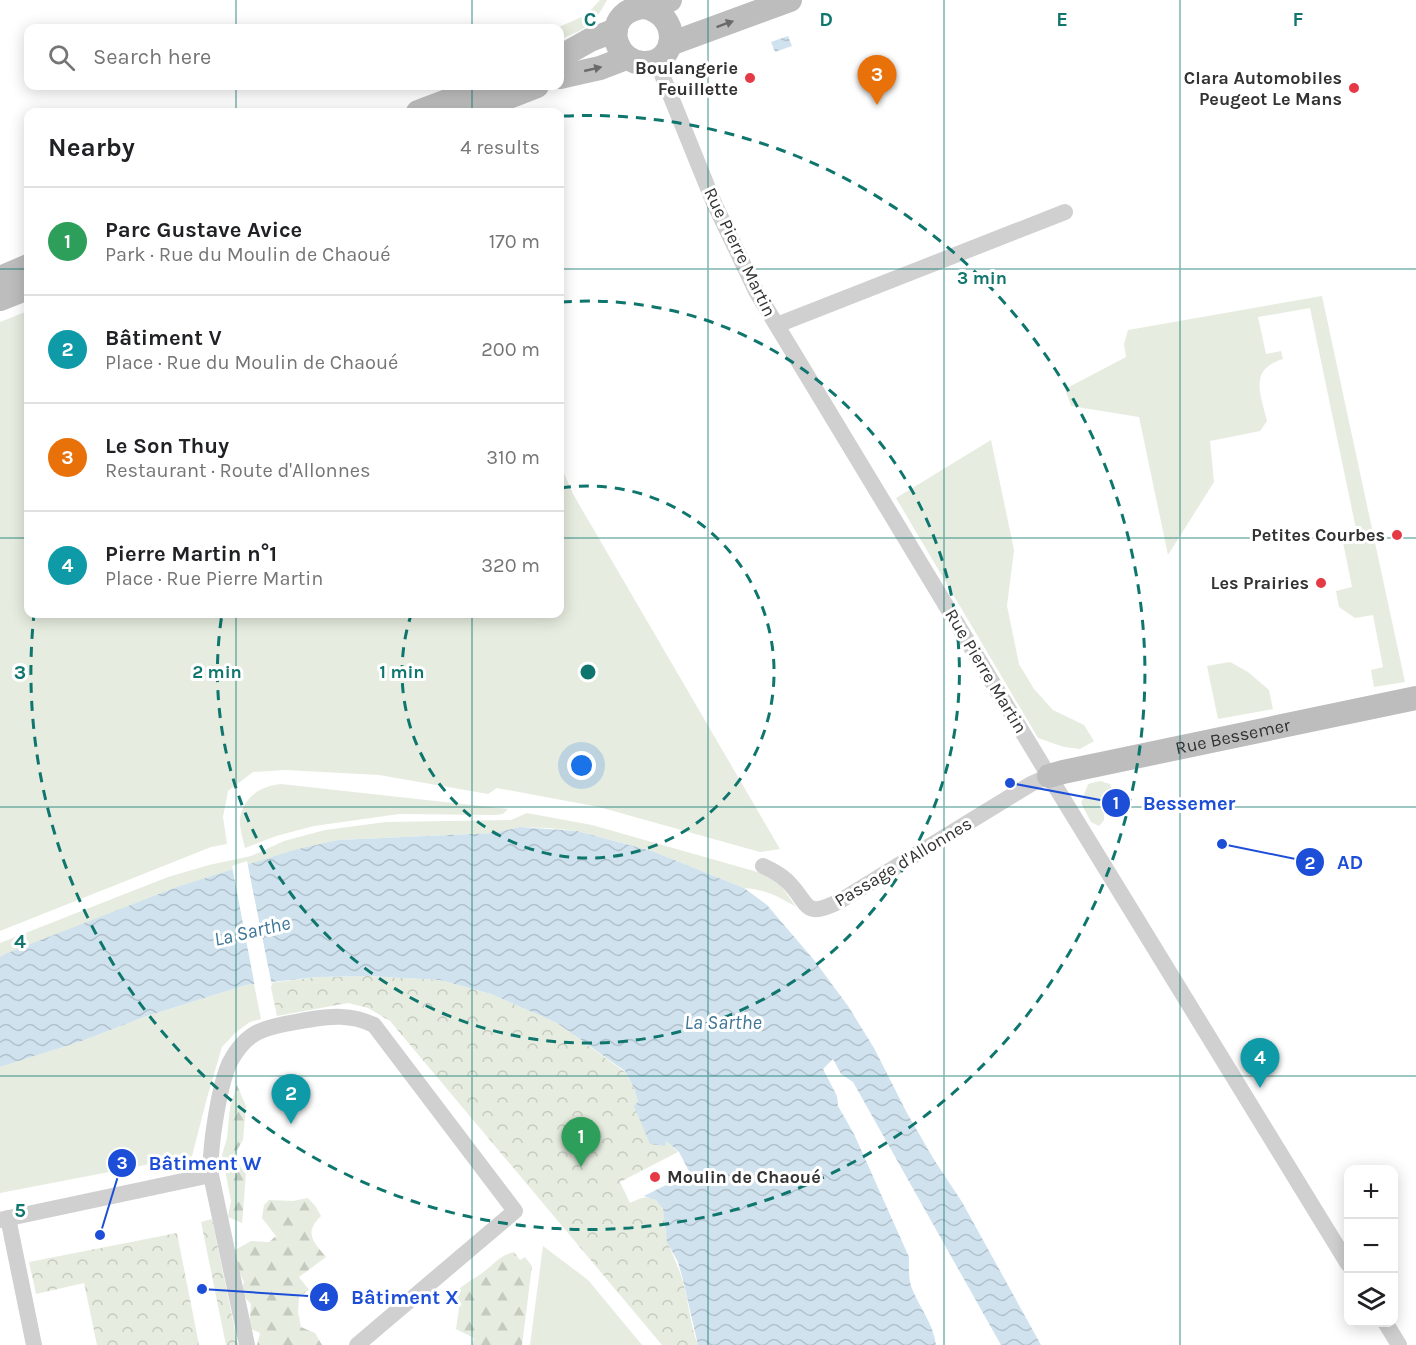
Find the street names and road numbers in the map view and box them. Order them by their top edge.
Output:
street label: Rue Pierre Martin [699,184,781,320]
street label: Rue Pierre Martin [940,605,1032,737]
street label: Rue Bessemer [1173,714,1293,759]
street label: Passage d'Allonnes [830,812,976,912]

